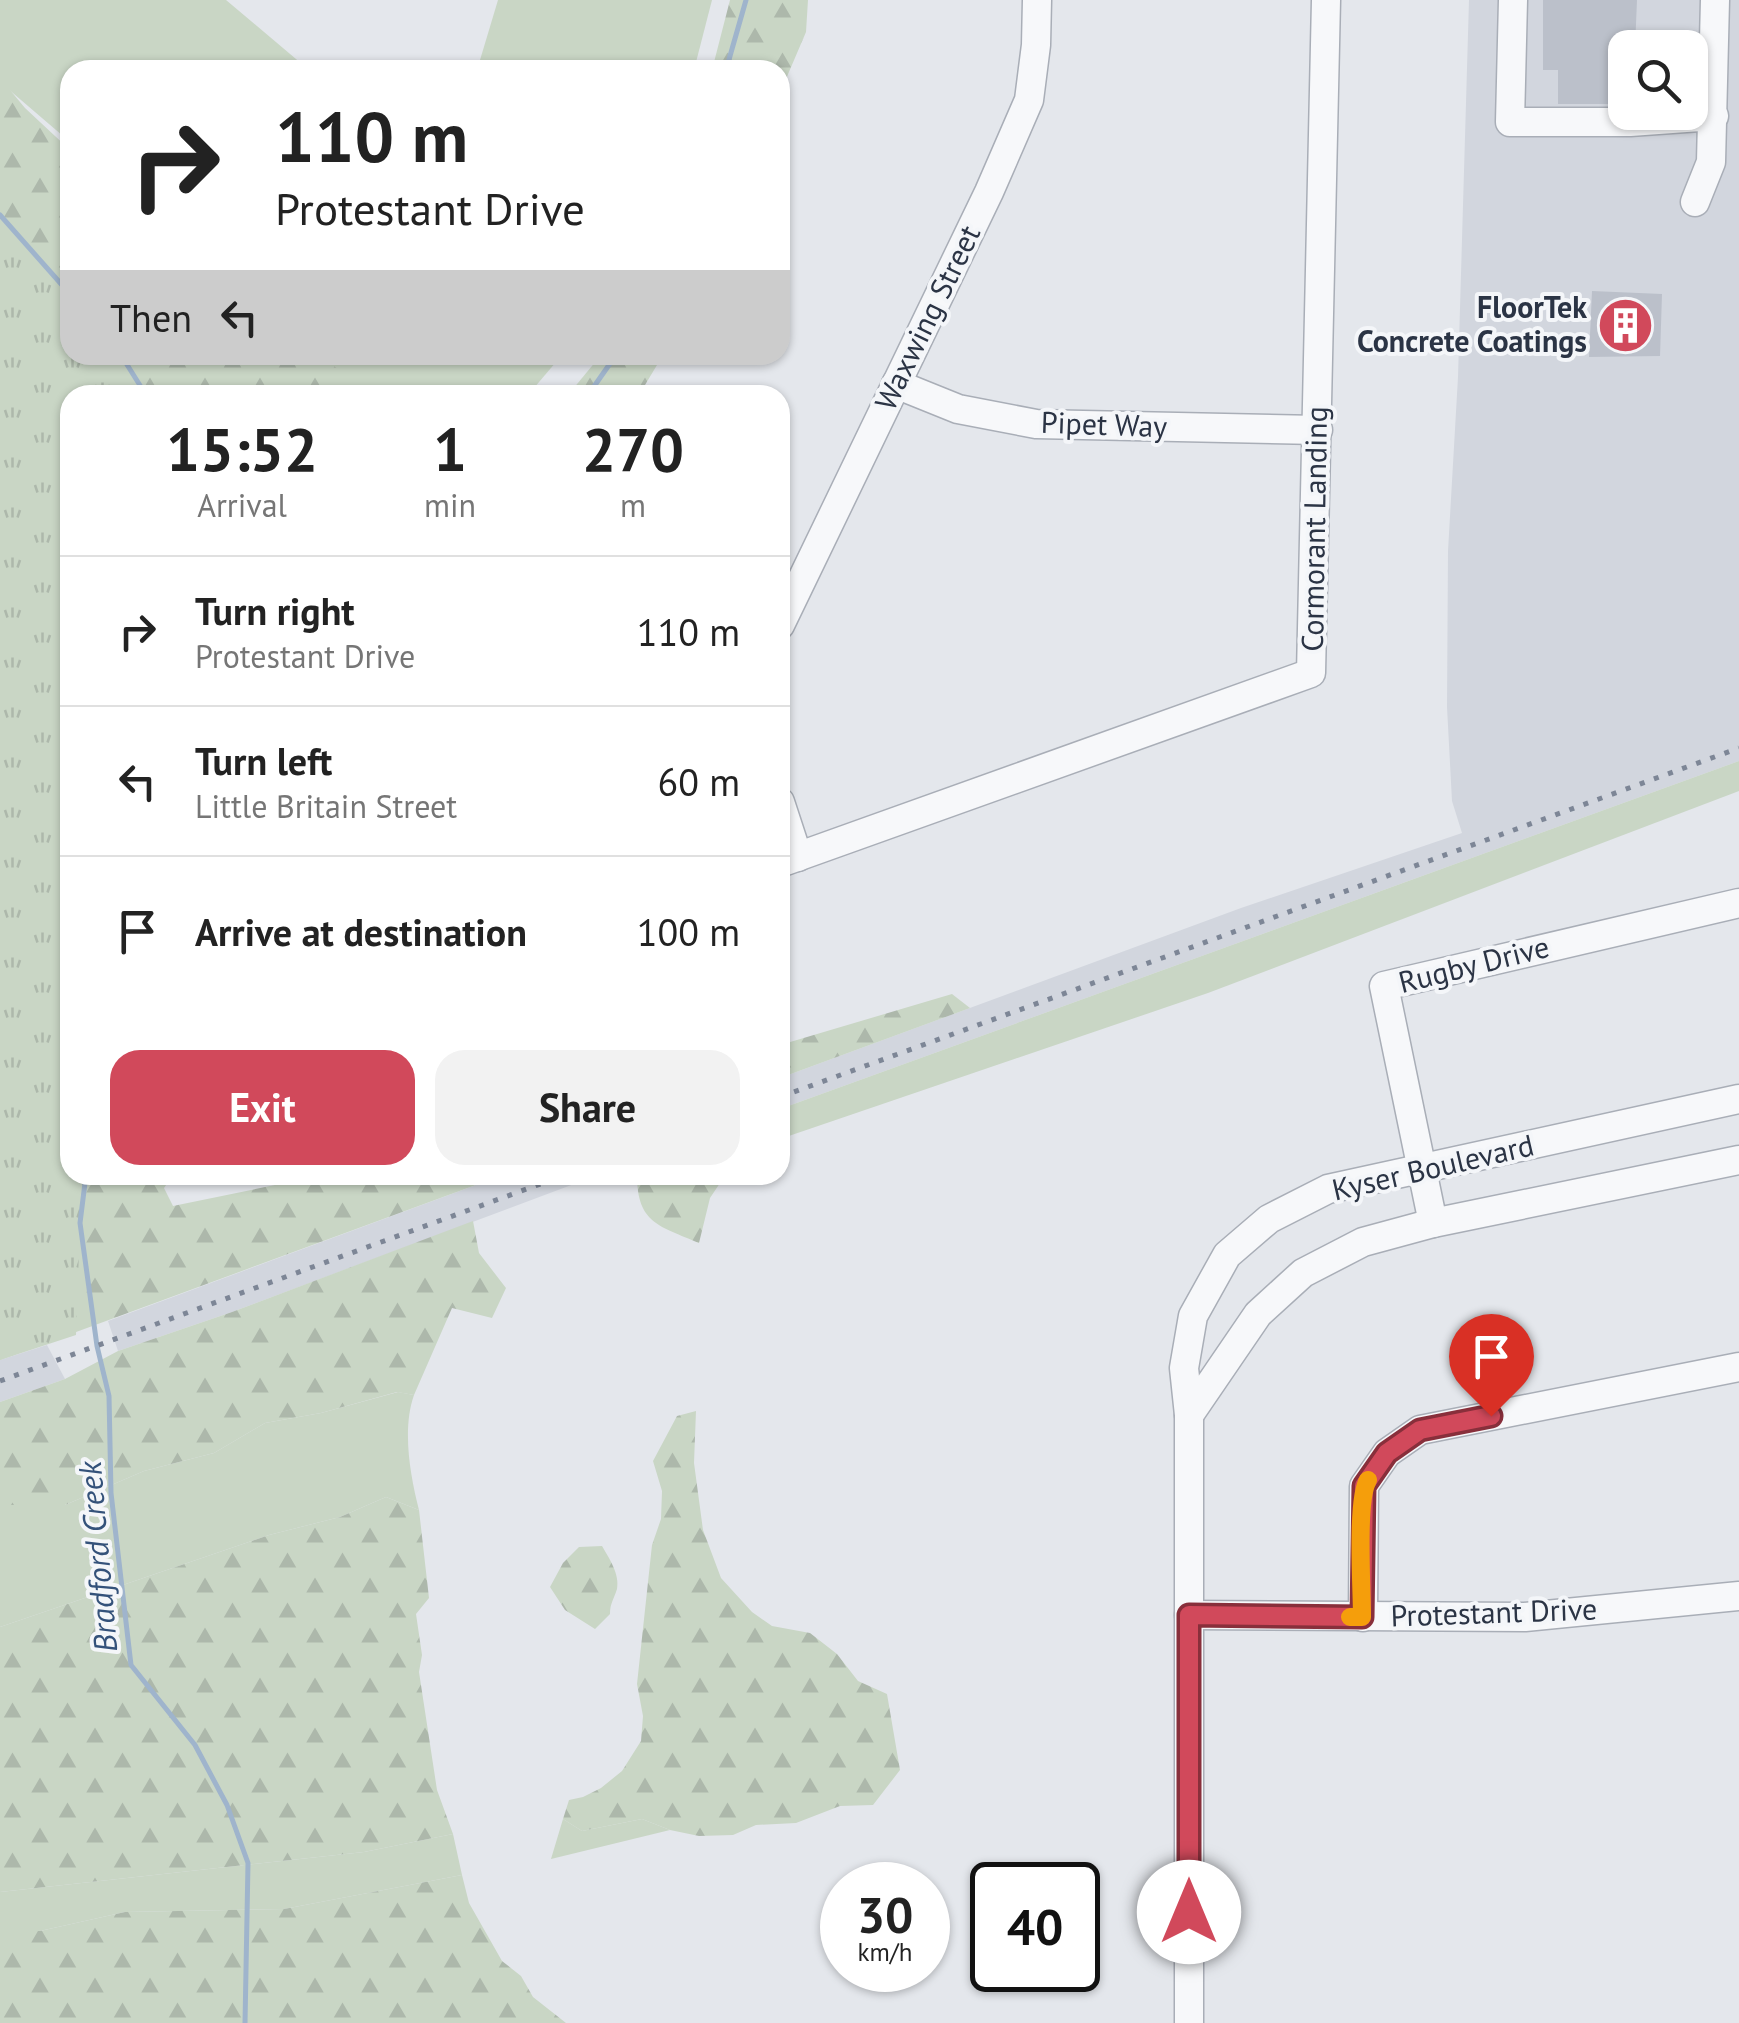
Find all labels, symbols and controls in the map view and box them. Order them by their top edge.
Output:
map controls [1608,30,1708,130]
button: search [1608,30,1708,130]
text: 110 m [275,91,468,181]
icon: right [110,100,240,230]
text: Protestant Drive [275,179,585,237]
street label: Waxwing Street [865,218,988,416]
place label: FloorTek Concrete Coatings [1357,287,1587,360]
icon: left [212,290,267,345]
text: Then [110,293,192,342]
building icon: FloorTek Concrete Coatings [1596,295,1656,355]
street label: Pipet Way [1040,402,1168,445]
street label: Cormorant Landing [1292,406,1335,652]
text: 15:52 [166,410,318,488]
text: 1 [433,410,467,488]
text: 270 [582,410,684,488]
text: Arrival [197,484,287,526]
text: min [424,484,476,526]
text: m [620,484,646,526]
text: Turn right [195,586,355,635]
icon: right [110,604,165,659]
text: 110 m [637,607,740,656]
text: Protestant Drive [195,635,415,677]
text: Turn left [195,736,332,785]
icon: left [110,754,165,809]
text: 60 m [658,757,740,806]
text: Little Britain Street [195,785,457,827]
icon: arrive [110,904,165,959]
text: Arrive at destination [195,907,527,956]
text: 100 m [637,907,740,956]
street label: Rugby Drive [1394,926,1553,1001]
button: Exit [110,1050,415,1165]
button: Share [435,1050,740,1165]
street label: Kyser Boulevard [1328,1124,1537,1209]
pin [1449,1314,1534,1417]
icon: arrive [1464,1329,1519,1384]
water label: Bradford Creek [68,1458,126,1654]
street label: Protestant Drive [1390,1588,1598,1635]
position arrow [1137,1860,1241,1964]
speed limit sign: 40 [970,1862,1100,1992]
text: 30 [857,1882,913,1947]
text: km/h [858,1936,912,1968]

